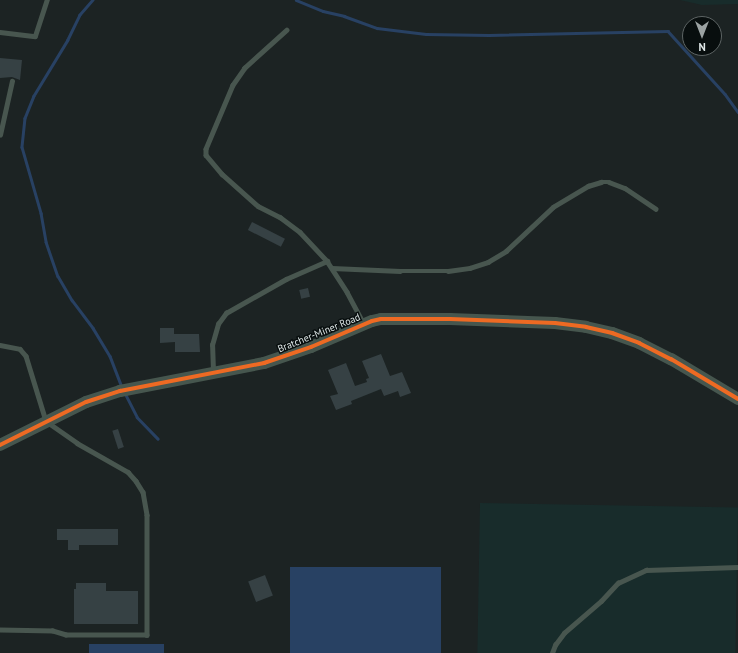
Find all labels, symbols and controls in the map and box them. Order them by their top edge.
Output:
north arrow [682,16,722,56]
text: N [698,40,706,54]
street label: Bratcher-Miner Road [276,311,362,355]

